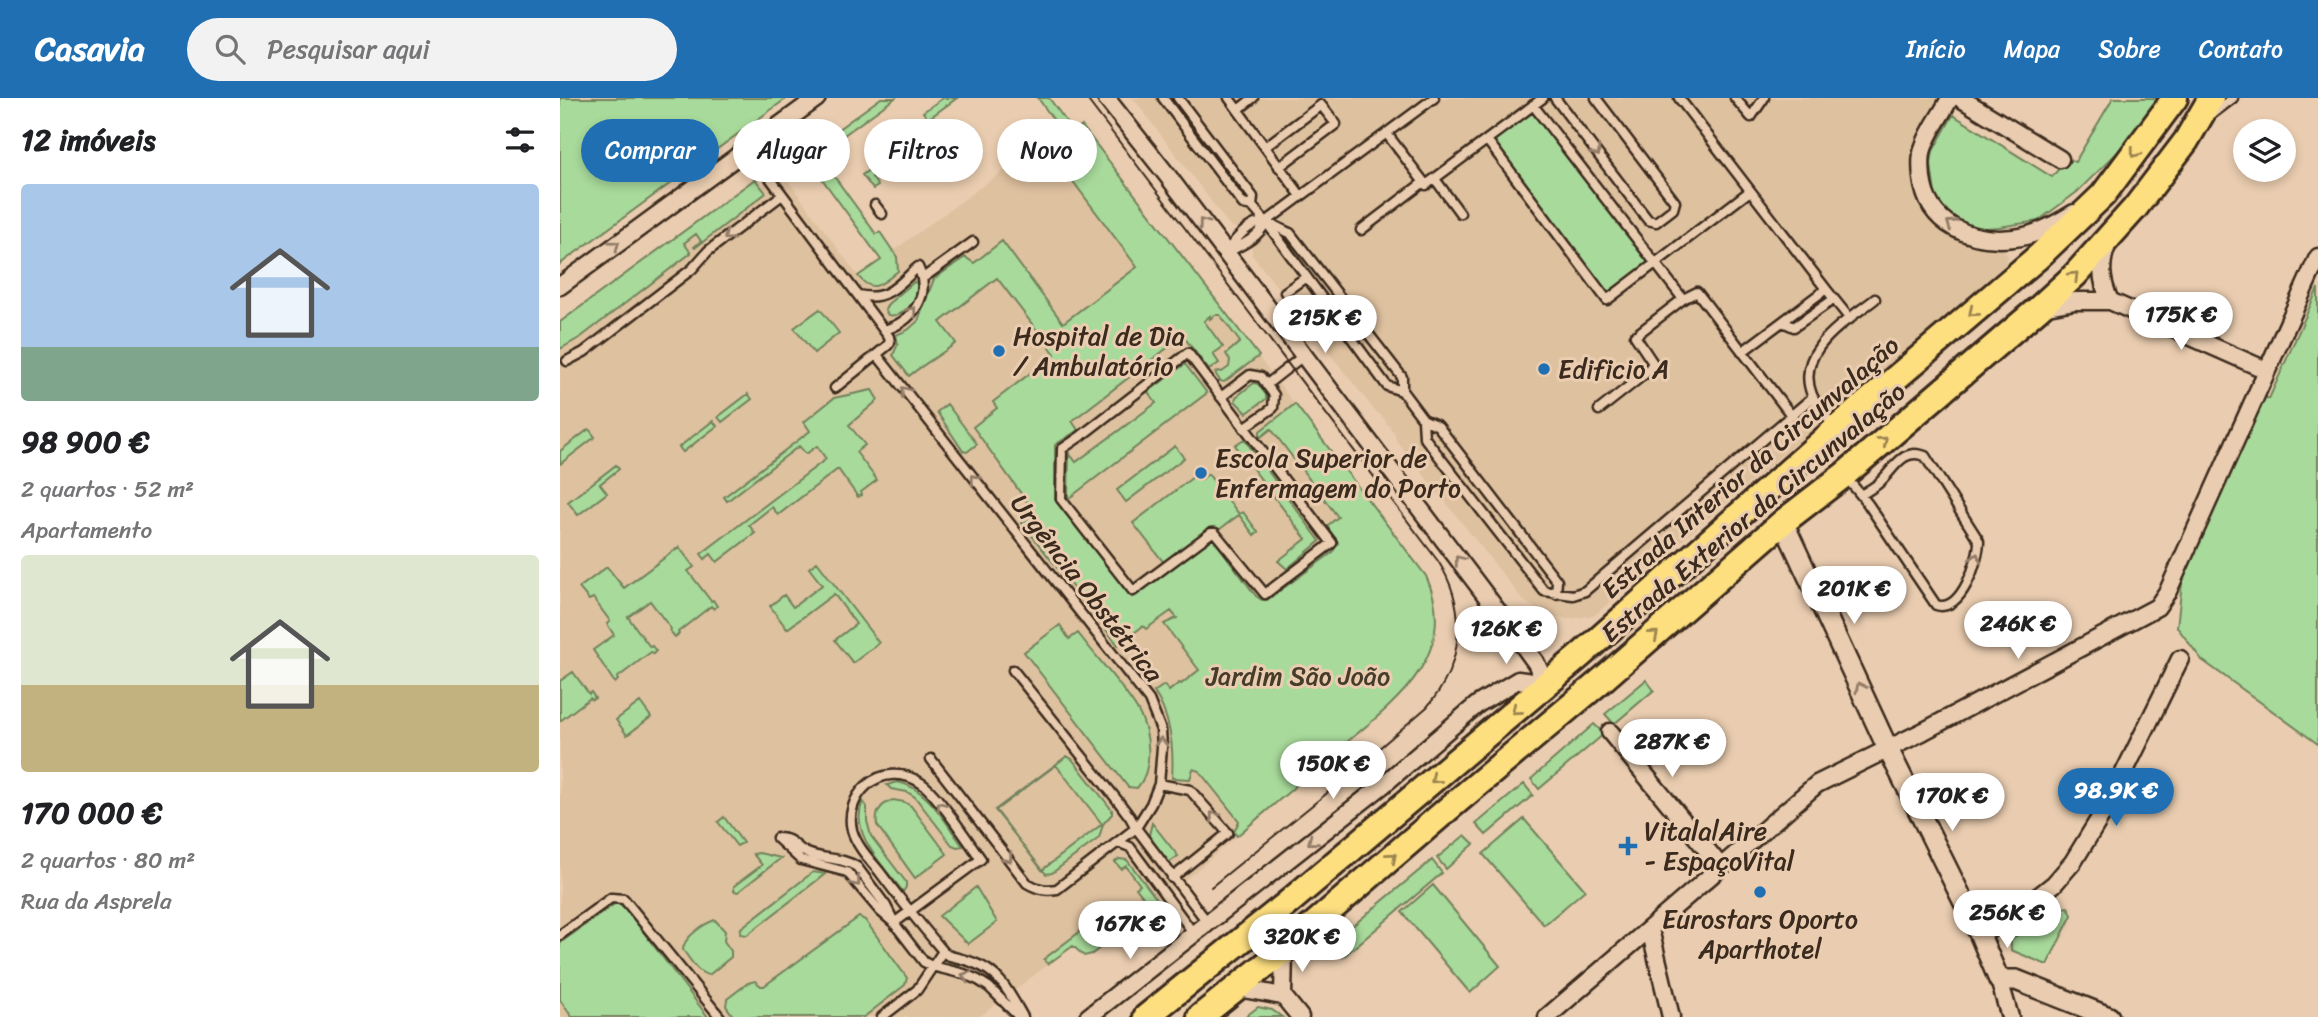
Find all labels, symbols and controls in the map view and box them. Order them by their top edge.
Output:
search box [187,18,677,81]
text: Casavia [35,20,145,78]
text: Pesquisar aqui [267,26,430,72]
text: Início [1906,28,1966,70]
text: Mapa [2004,28,2060,70]
text: Sobre [2098,28,2161,70]
text: Contato [2199,28,2283,70]
icon: search [211,30,249,68]
text: 12 imóveis [21,113,156,167]
chip: Comprar [581,119,719,182]
chip: Alugar [733,119,850,182]
chip: Filtros [864,119,983,182]
chip: Novo [997,119,1097,182]
map controls [2233,119,2296,182]
button: layers [2233,119,2296,182]
icon: filters [501,121,539,159]
one-way arrow [1588,145,1600,157]
one-way arrow [2130,145,2143,158]
one-way arrow [1198,218,1211,231]
one-way arrow [1946,220,1959,232]
one-way arrow [723,228,736,240]
icon: home [217,230,343,356]
one-way arrow [607,241,620,254]
one-way arrow [2065,271,2078,284]
pin: 175K € [2124,292,2238,352]
text: 175K € [2145,294,2217,335]
pin: 215K € [1268,296,1382,355]
text: 215K € [1289,297,1361,338]
one-way arrow [1968,304,1981,316]
one-way arrow [904,306,916,318]
place label: Hospital de Dia / Ambulatório [1013,313,1185,389]
street label: Estrada Interior da Circunvalação [1590,324,1910,610]
marker: Hospital de Dia / Ambulatório [991,343,1007,359]
place label: Edificio A [1558,346,1669,392]
marker: Edificio A [1536,361,1552,377]
street label: Estrada Exterior da Circunvalação [1590,370,1916,654]
one-way arrow [901,387,914,399]
text: 98 900 € [21,415,149,469]
place label: Escola Superior de Enfermagem do Porto [1215,435,1461,511]
one-way arrow [1875,437,1888,449]
marker: Escola Superior de Enfermagem do Porto [1193,465,1209,481]
text: 2 quartos · 52 m² [21,469,194,510]
one-way arrow [970,475,983,487]
street label: Urgência Obstétrica [998,483,1176,693]
text: Apartamento [21,510,152,551]
one-way arrow [1967,552,1982,564]
one-way arrow [1454,555,1467,568]
pin: 201K € [1797,566,1911,626]
text: 201K € [1818,568,1890,609]
icon: home [217,601,343,727]
pin: 246K € [1961,602,2075,661]
text: 246K € [1980,603,2056,644]
pin: 126K € [1449,606,1563,666]
text: 126K € [1470,608,1542,649]
one-way arrow [1646,631,1659,643]
park label: Jardim São João [1205,653,1390,699]
one-way arrow [1854,682,1868,694]
one-way arrow [1512,702,1525,714]
pin: 287K € [1615,720,1729,779]
text: 287K € [1634,721,1710,762]
one-way arrow [1153,736,1169,747]
pin: 150K € [1276,742,1390,801]
text: 150K € [1296,743,1370,784]
pin: 98.9K € [2051,768,2181,828]
text: 98.9K € [2074,770,2158,811]
one-way arrow [1430,771,1443,783]
pin: 170K € [1895,774,2009,833]
text: 170K € [1916,775,1988,816]
text: 170 000 € [21,786,162,840]
one-way arrow [937,801,950,813]
place label: VitalalAire - EspaçoVital [1644,808,1795,884]
one-way arrow [1210,812,1222,825]
one-way arrow [1307,833,1320,846]
marker: VitalalAire - EspaçoVital [1618,836,1638,856]
text: 2 quartos · 80 m² [21,840,195,881]
one-way arrow [1000,850,1013,863]
one-way arrow [1383,853,1396,865]
one-way arrow [847,874,860,886]
text: Rua da Asprela [21,881,172,922]
marker: Eurostars Oporto Aparthotel [1752,884,1768,900]
pin: 256K € [1950,890,2064,950]
text: 256K € [1969,892,2045,933]
place label: Eurostars Oporto Aparthotel [1662,896,1858,972]
pin: 167K € [1073,902,1187,961]
text: 167K € [1094,903,1166,944]
pin: 320K € [1245,914,1359,974]
text: 320K € [1264,916,1340,957]
one-way arrow [961,970,973,984]

